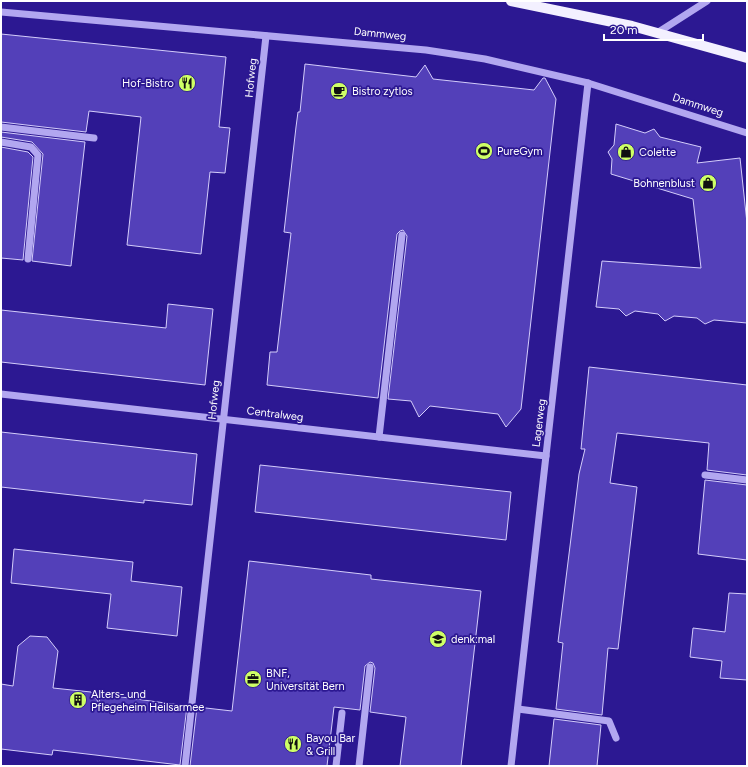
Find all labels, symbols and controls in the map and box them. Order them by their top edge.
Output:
scale bar [604,16,703,42]
text: 20 m [610,23,638,37]
street label: Dammweg [353,25,407,43]
street label: Hofweg [242,58,260,98]
restaurant icon: Hof-Bistro [177,73,197,93]
place label: Hof-Bistro [122,77,174,90]
cafe icon: Bistro zytlos [329,81,349,101]
place label: Bistro zytlos [352,85,413,98]
street label: Dammweg [671,91,725,119]
sports icon: PureGym [474,141,494,161]
shop icon: Colette [616,142,636,162]
place label: PureGym [497,145,543,158]
place label: Colette [639,146,676,159]
shop icon: Bohnenblust [698,173,718,193]
place label: Bohnenblust [633,177,695,190]
street label: Hofweg [205,380,223,420]
street label: Lagerweg [530,398,548,448]
street label: Centralweg [246,404,304,424]
school or university icon: denk:mal [428,629,448,649]
place label: denk:mal [451,633,495,646]
place label: BNF, Universität Bern [266,667,345,693]
office icon: BNF, Universität Bern [243,669,263,689]
place label: Alters- und Pflegeheim Heilsarmee [91,688,204,714]
building icon: Alters- und Pflegeheim Heilsarmee [68,690,88,710]
place label: Bayou Bar & Grill [306,732,355,758]
restaurant icon: Bayou Bar & Grill [283,734,303,754]

